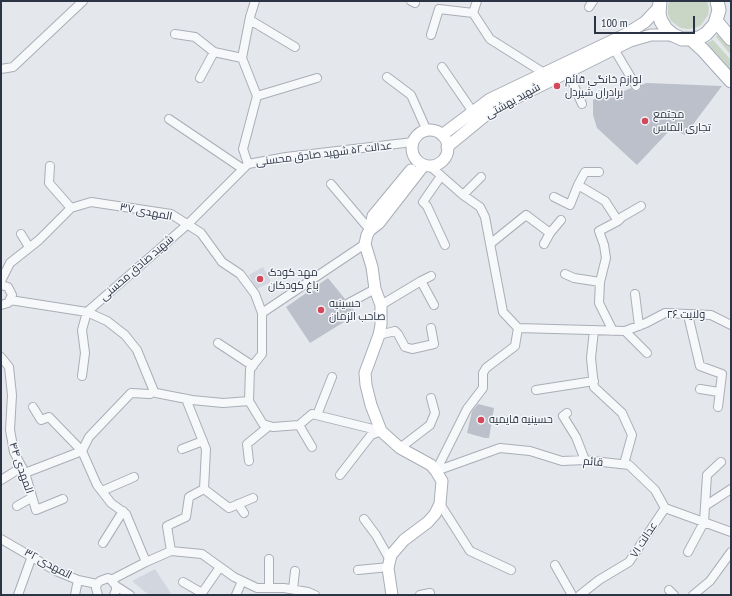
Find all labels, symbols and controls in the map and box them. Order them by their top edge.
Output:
scale bar [596,8,697,34]
text: 100 m [601,15,628,30]
place label: لوازم خانگی قائم برادران شیردل [565,73,642,99]
street label: شهید بهشتی [483,81,543,121]
marker: لوازم خانگی قائم برادران شیردل [552,81,562,91]
place label: مجتمع تجاری الماس [653,108,711,134]
marker: مجتمع تجاری الماس [640,116,650,126]
street label: عدالت ۵۲ شهید صادق محسنی [255,139,393,169]
street label: المهدی ۳۷ [119,200,173,224]
street label: شهید صادق محسنی [97,232,177,304]
place label: مهد کودک باغ کودکان [268,266,319,292]
marker: مهد کودک باغ کودکان [255,274,265,284]
place label: حسینیه صاحب الزمان [329,297,386,323]
marker: حسینیه صاحب الزمان [316,305,326,315]
street label: ولایت ۲۶ [667,308,705,322]
place label: حسینیه قایمیه [489,413,553,427]
marker: حسینیه قایمیه [476,415,486,425]
street label: المهدی ۴۴ [6,441,36,495]
street label: قائم [583,455,603,469]
street label: عدالت ۷۱ [628,520,660,560]
street label: المهدی ۳۲ [22,546,74,582]

